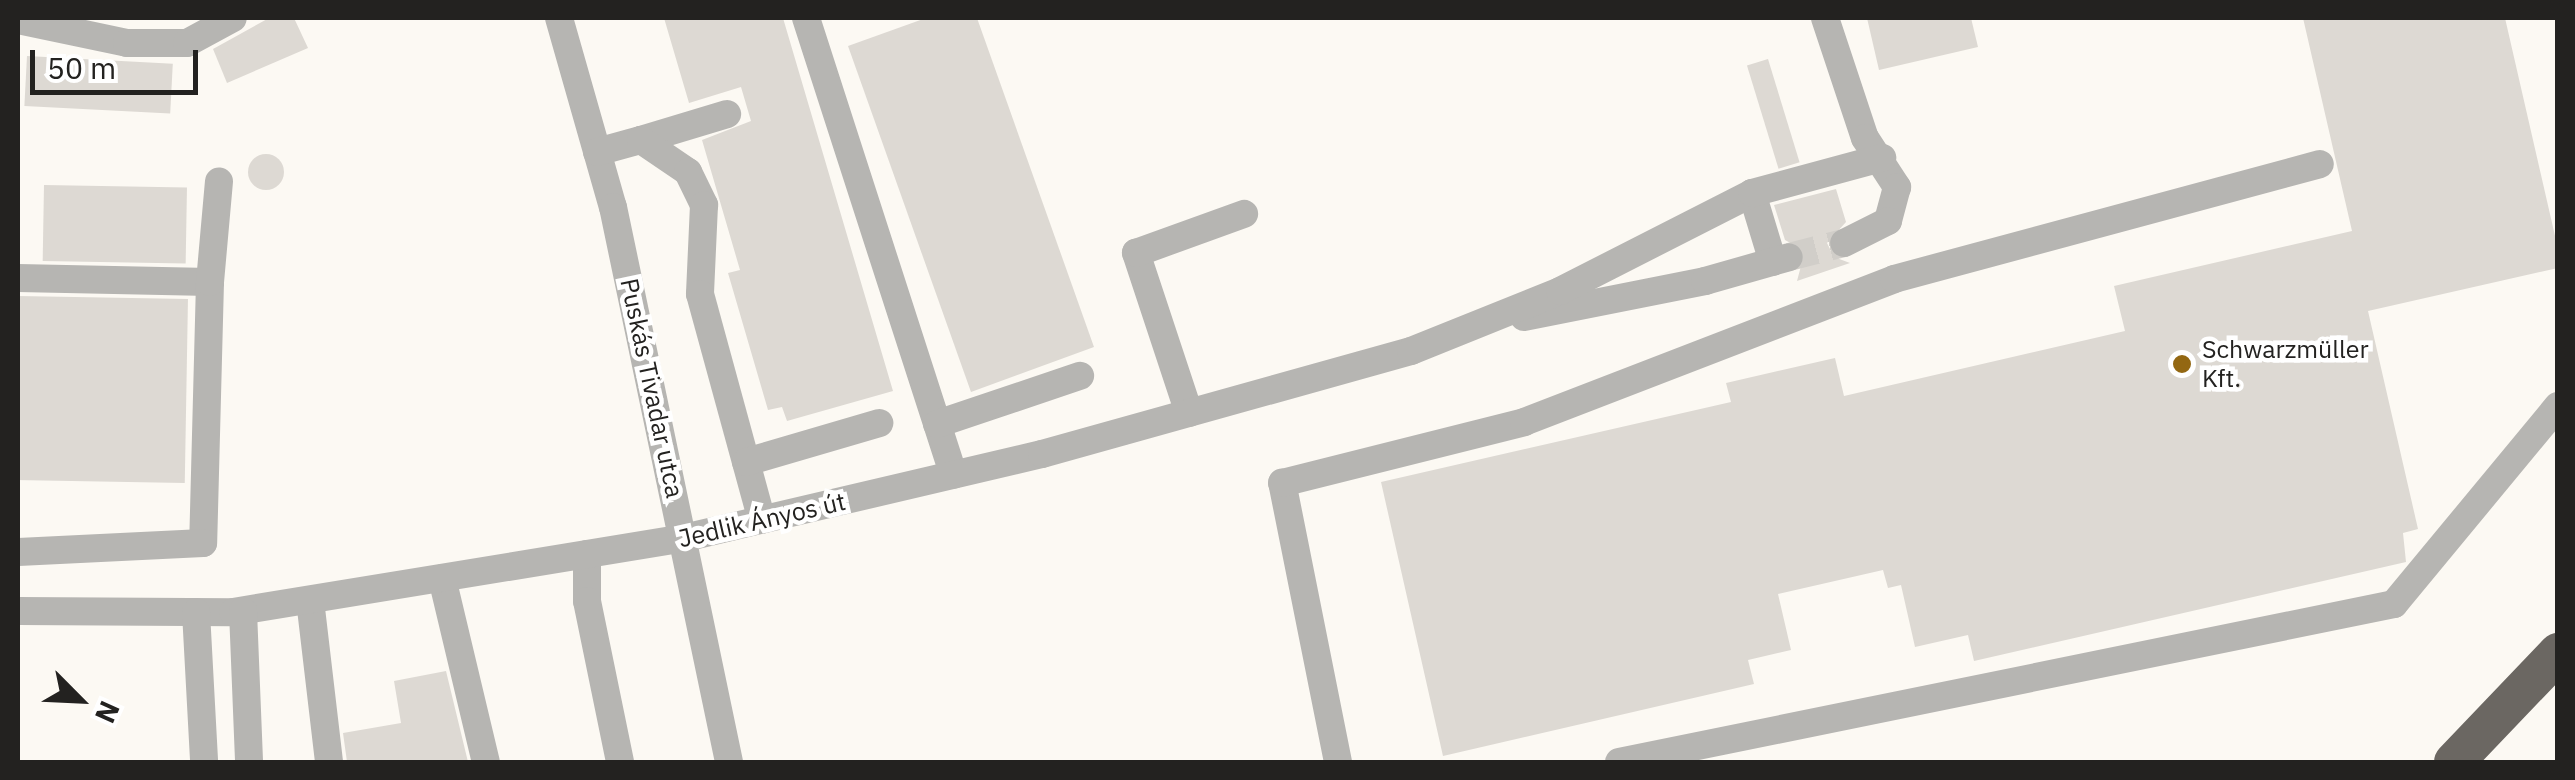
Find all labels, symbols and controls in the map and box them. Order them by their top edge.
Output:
scale bar [35,30,202,92]
text: 50 m [47,48,116,87]
street label: Puskás Tivadar utca [614,275,690,501]
place label: Schwarzmüller Kft. [2202,335,2369,394]
marker: Schwarzmüller Kft. [2171,353,2193,375]
street label: Jedlik Ányos út [676,486,848,554]
north arrow [30,650,130,750]
text: N [87,696,129,729]

